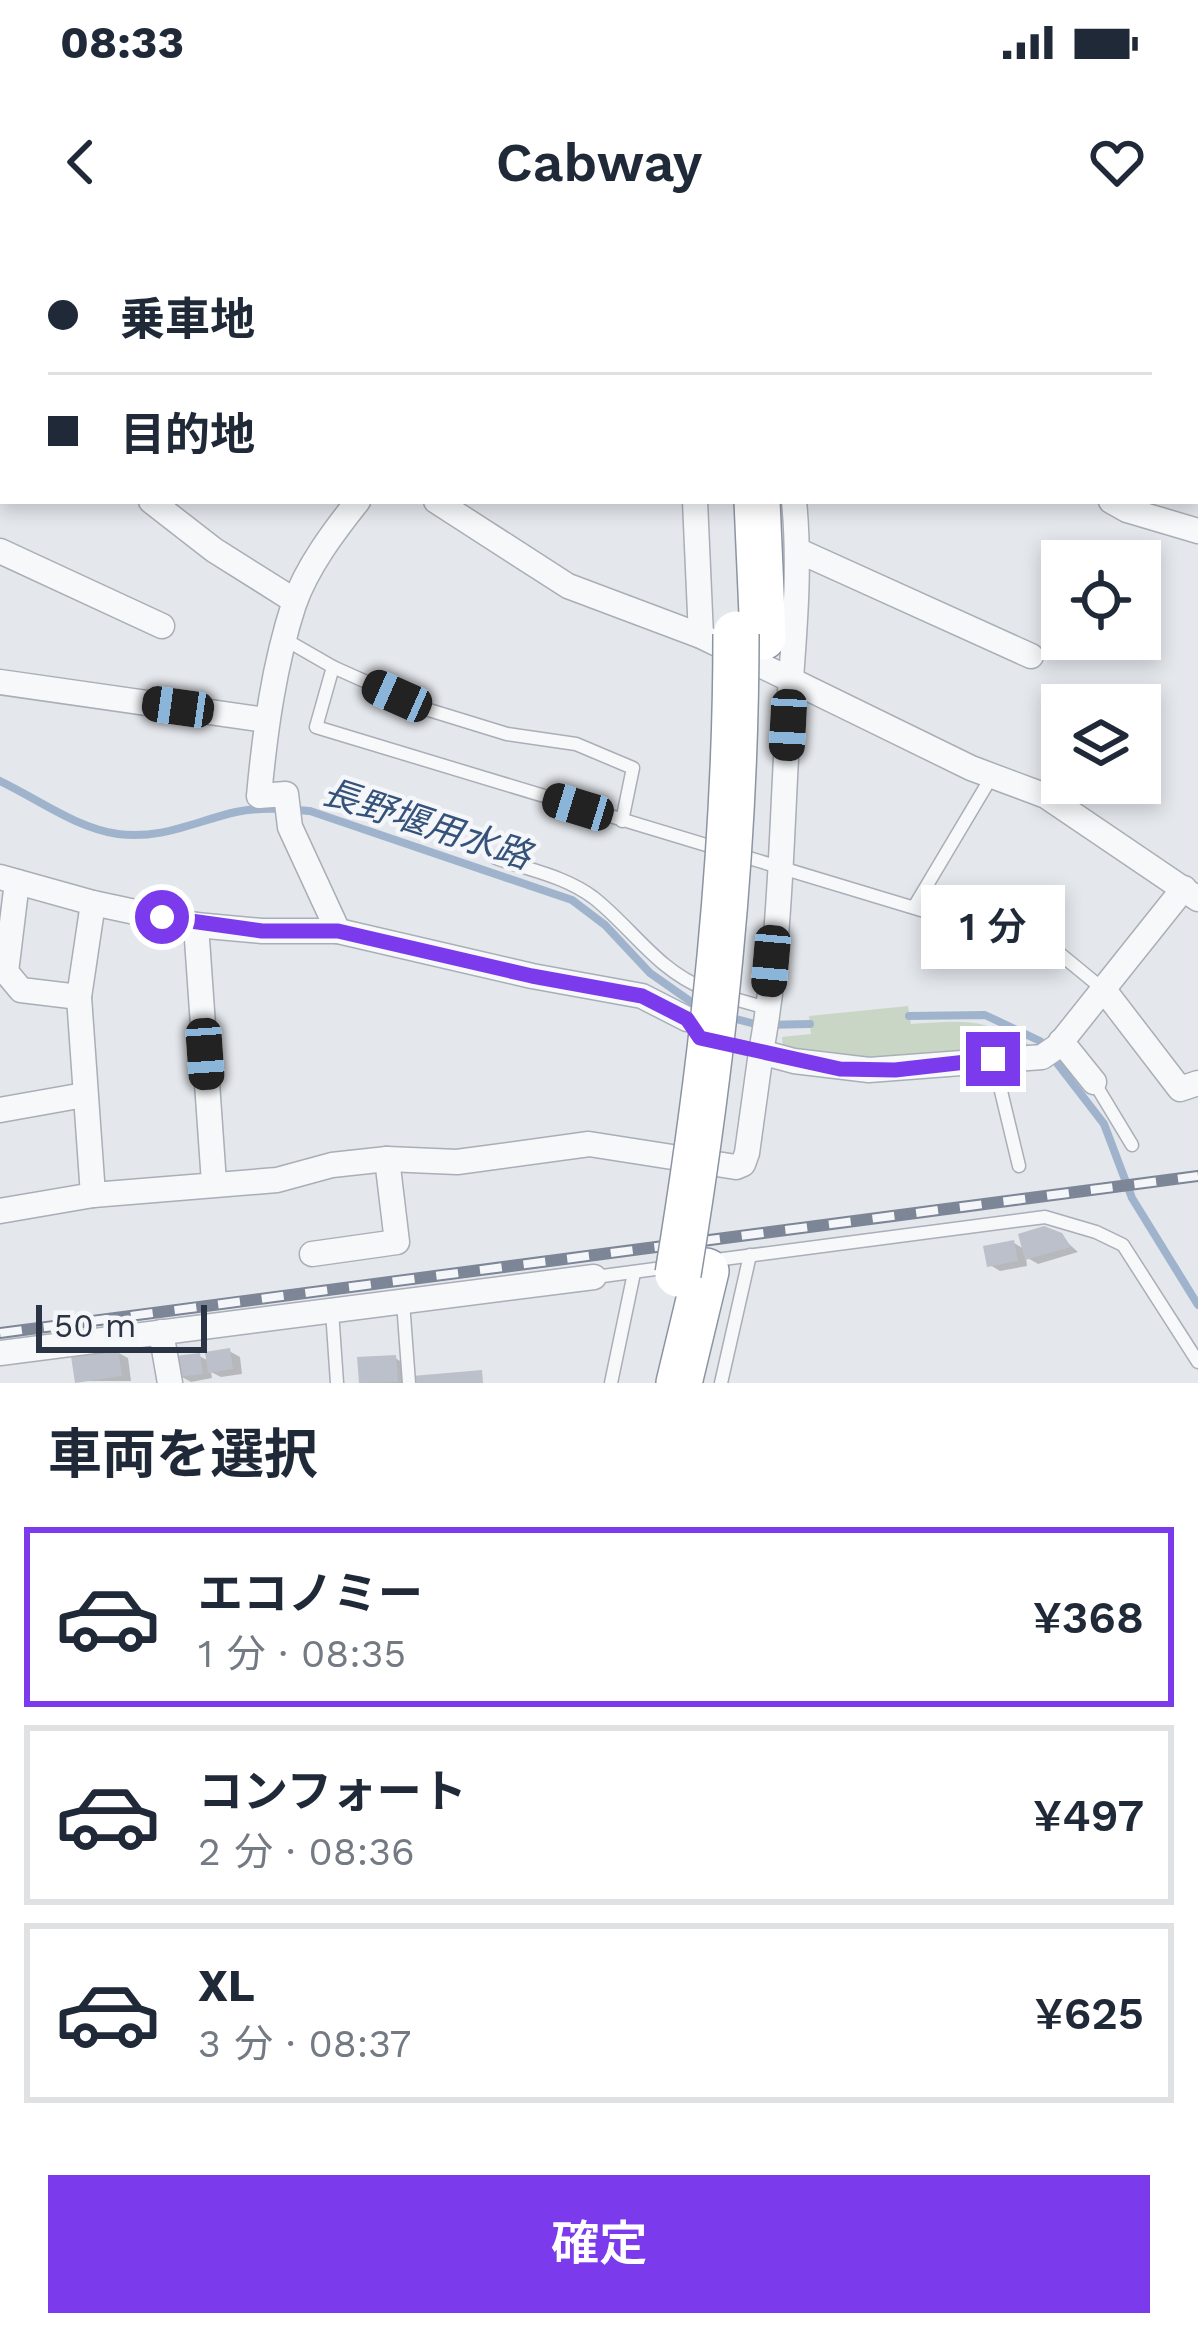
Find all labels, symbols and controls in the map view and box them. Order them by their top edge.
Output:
text: 08:33 [60,16,184,69]
icon: back [48,129,114,195]
icon: heart [1084,129,1150,195]
text: Cabway [496,131,702,194]
text: 乗車地 [120,293,255,346]
text: 目的地 [120,408,255,461]
map controls [1041,540,1161,804]
button: locate [1041,540,1161,660]
car [357,665,437,727]
car [140,684,216,730]
button: layers [1041,684,1161,804]
car [768,688,808,762]
water label: 長野堰用水路 [318,771,539,878]
car [538,779,618,835]
callout: 1 分 [921,885,1065,969]
route start [135,890,189,944]
text: 1 分 [959,904,1027,949]
car [750,924,792,998]
car [185,1017,225,1091]
route end [966,1032,1020,1086]
scale bar [36,1299,207,1352]
text: 50 m [54,1306,136,1345]
text: 車両を選択 [48,1423,318,1486]
icon: car [54,1563,162,1671]
text: エコノミー [198,1567,423,1620]
text: ¥368 [1033,1591,1144,1644]
text: 1 分 · 08:35 [198,1631,406,1676]
icon: car [54,1761,162,1869]
text: コンフォート [198,1765,467,1818]
text: ¥497 [1033,1789,1144,1842]
text: 2 分 · 08:36 [198,1829,415,1874]
icon: car [54,1959,162,2067]
text: XL [198,1959,255,2012]
text: ¥625 [1034,1987,1144,2040]
text: 3 分 · 08:37 [198,2021,411,2066]
button: 確定 [48,2175,1150,2313]

